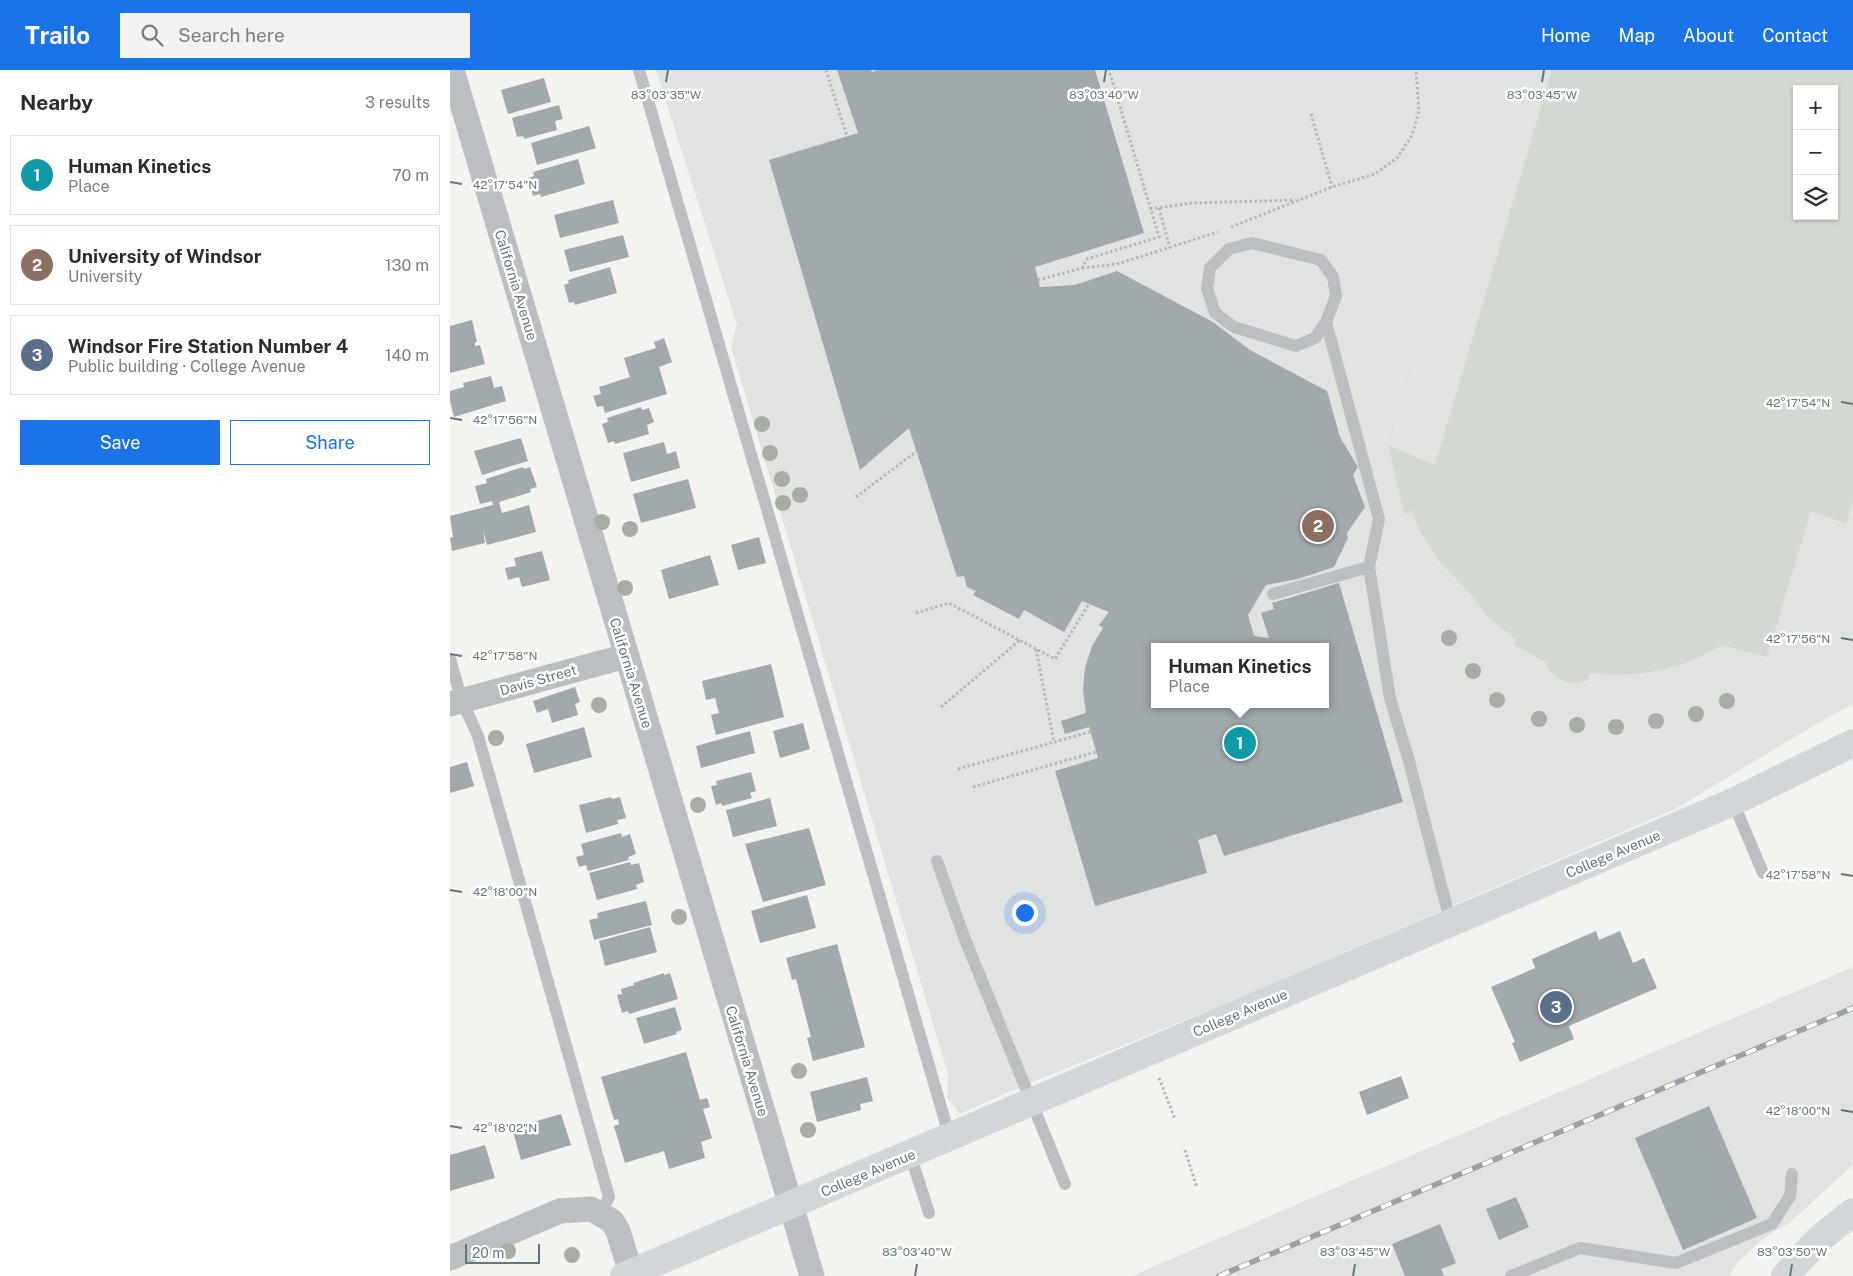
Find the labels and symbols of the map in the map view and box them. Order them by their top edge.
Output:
text: 83°03'35"W [631,88,702,102]
text: 83°03'40"W [1069,88,1140,102]
text: 83°03'45"W [1507,88,1578,102]
text: 42°17'54"N [473,178,537,192]
street label: California Avenue [492,228,540,342]
text: 42°17'54"N [1766,396,1830,410]
text: 42°17'56"N [473,413,537,427]
pin: 2 [1302,507,1334,545]
street label: California Avenue [607,616,655,730]
text: 42°17'56"N [1766,632,1830,646]
text: 42°17'58"N [473,649,537,663]
street label: Davis Street [498,661,578,699]
pin: 1 [1224,724,1256,762]
street label: College Avenue [1563,827,1663,881]
text: 42°17'58"N [1766,868,1830,882]
text: 42°18'00"N [473,885,537,899]
your location [1012,900,1038,926]
street label: College Avenue [1190,986,1290,1040]
pin: 3 [1540,988,1572,1026]
street label: California Avenue [723,1004,771,1118]
text: 42°18'00"N [1766,1104,1830,1118]
text: 42°18'02"N [473,1121,537,1135]
street label: College Avenue [818,1146,918,1200]
scale bar [465,1241,540,1264]
text: 83°03'40"W [882,1245,953,1259]
text: 83°03'45"W [1320,1245,1391,1259]
text: 83°03'50"W [1757,1245,1828,1259]

